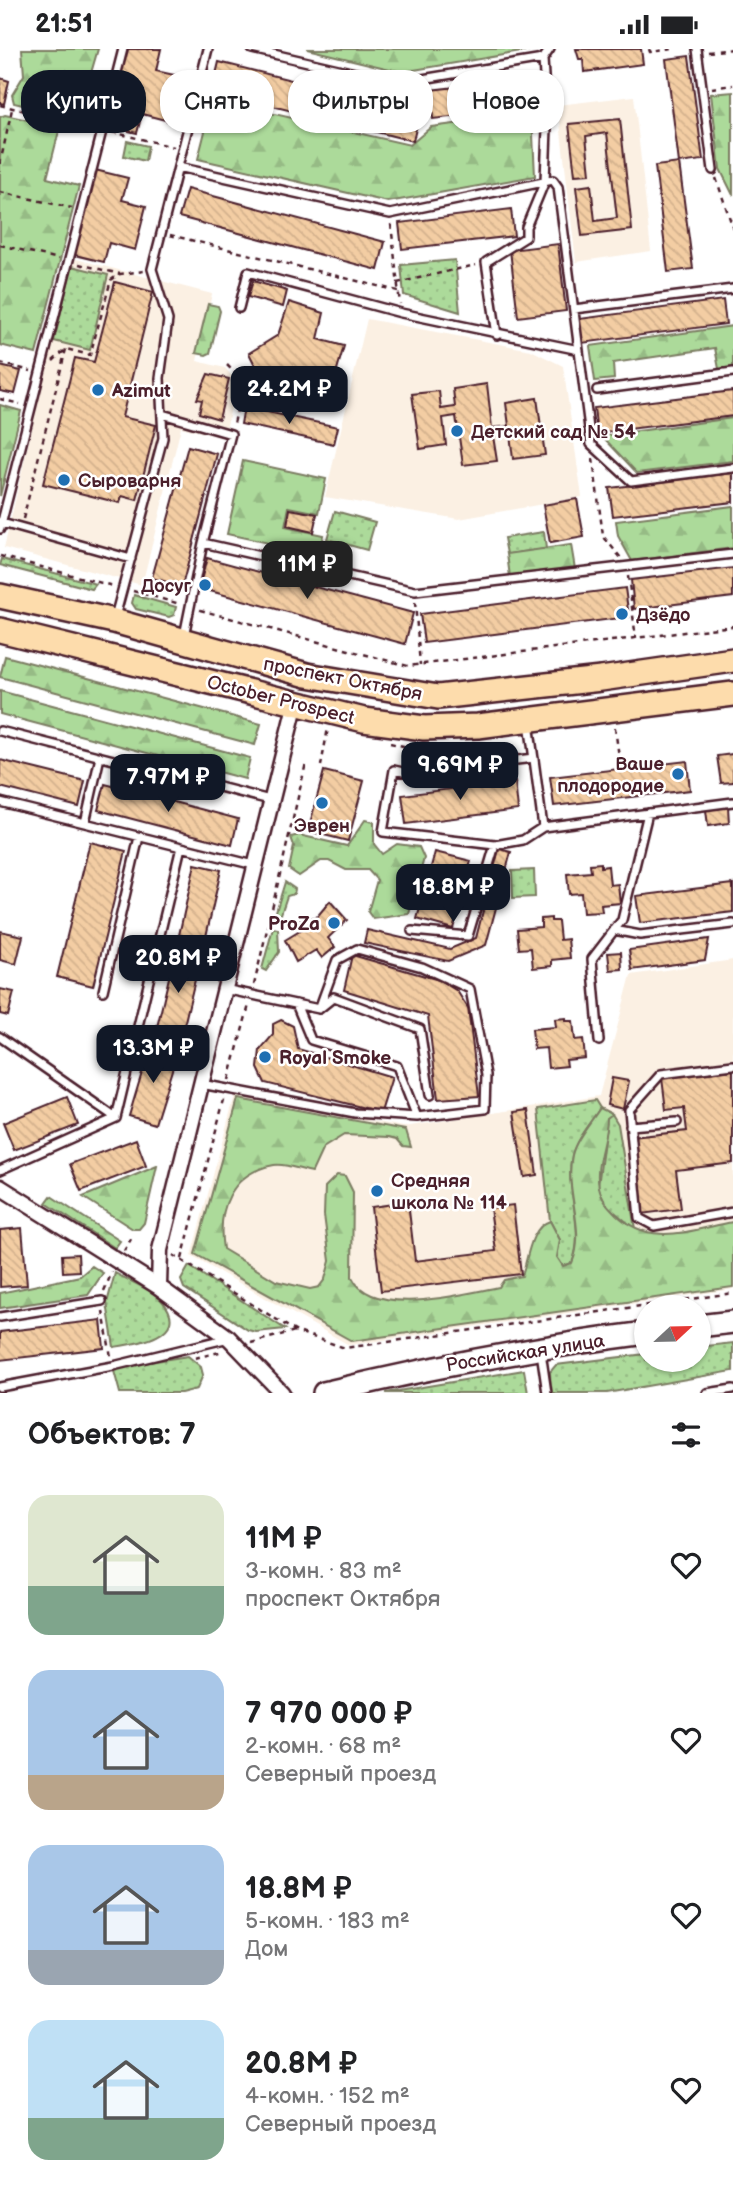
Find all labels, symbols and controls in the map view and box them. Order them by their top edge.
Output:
text: 21:51 [35,9,93,40]
chip: Купить [21,70,146,133]
chip: Снять [160,70,274,133]
chip: Фильтры [288,70,433,133]
chip: Новое [447,70,564,133]
pin: 24.2M ₽ [224,367,354,426]
text: 24.2M ₽ [247,375,331,403]
place label: Azimut [111,380,171,403]
marker: Azimut [90,382,106,398]
place label: Детский сад № 54 [471,421,636,444]
marker: Детский сад № 54 [449,423,465,439]
place label: Сыроварня [78,470,182,493]
marker: Сыроварня [56,472,72,488]
pin: 11M ₽ [258,541,356,601]
text: 11M ₽ [278,550,336,578]
place label: Досуг [141,575,191,598]
marker: Досуг [197,577,213,593]
place label: Дзёдо [636,604,690,627]
marker: Дзёдо [614,606,630,622]
street label: проспект Октября [261,653,424,706]
street label: October Prospect [205,671,357,730]
pin: 9.69M ₽ [395,743,525,802]
text: 9.69M ₽ [417,751,503,779]
place label: Ваше плодородие [557,753,664,798]
pin: 7.97M ₽ [103,755,233,814]
text: 7.97M ₽ [126,763,210,791]
marker: Ваше плодородие [670,766,686,782]
marker: Эврен [314,795,330,811]
place label: Эврен [294,815,350,838]
pin: 18.8M ₽ [388,865,518,924]
text: 18.8M ₽ [412,873,494,901]
place label: ProZa [268,913,320,936]
marker: ProZa [326,915,342,931]
pin: 20.8M ₽ [113,935,243,995]
text: 20.8M ₽ [135,944,221,972]
pin: 13.3M ₽ [88,1025,218,1085]
text: 13.3M ₽ [112,1034,194,1062]
place label: Royal Smoke [279,1047,391,1070]
marker: Royal Smoke [257,1049,273,1065]
place label: Средняя школа № 114 [391,1170,507,1215]
marker: Средняя школа № 114 [369,1183,385,1199]
north arrow [634,1295,710,1372]
map controls [634,1295,711,1372]
street label: Российская улица [444,1330,606,1377]
icon: filters [667,1416,705,1454]
text: Объектов: 7 [28,1417,196,1453]
text: 11M ₽ [245,1521,322,1557]
icon: home [84,1523,168,1607]
icon: heart [667,1546,705,1584]
text: 3-комн. · 83 m² [245,1557,402,1585]
text: проспект Октября [245,1585,440,1613]
text: 7 970 000 ₽ [245,1696,412,1732]
icon: home [84,1698,168,1782]
icon: heart [667,1721,705,1759]
text: 2-комн. · 68 m² [245,1732,401,1760]
text: Северный проезд [245,1760,436,1788]
text: 18.8M ₽ [245,1871,352,1907]
icon: home [84,1873,168,1957]
icon: heart [667,1896,705,1934]
text: 5-комн. · 183 m² [245,1907,410,1935]
text: Дом [245,1935,288,1963]
text: 20.8M ₽ [245,2046,357,2082]
icon: home [84,2048,168,2132]
icon: heart [667,2071,705,2109]
text: 4-комн. · 152 m² [245,2082,410,2110]
text: Северный проезд [245,2110,436,2138]

